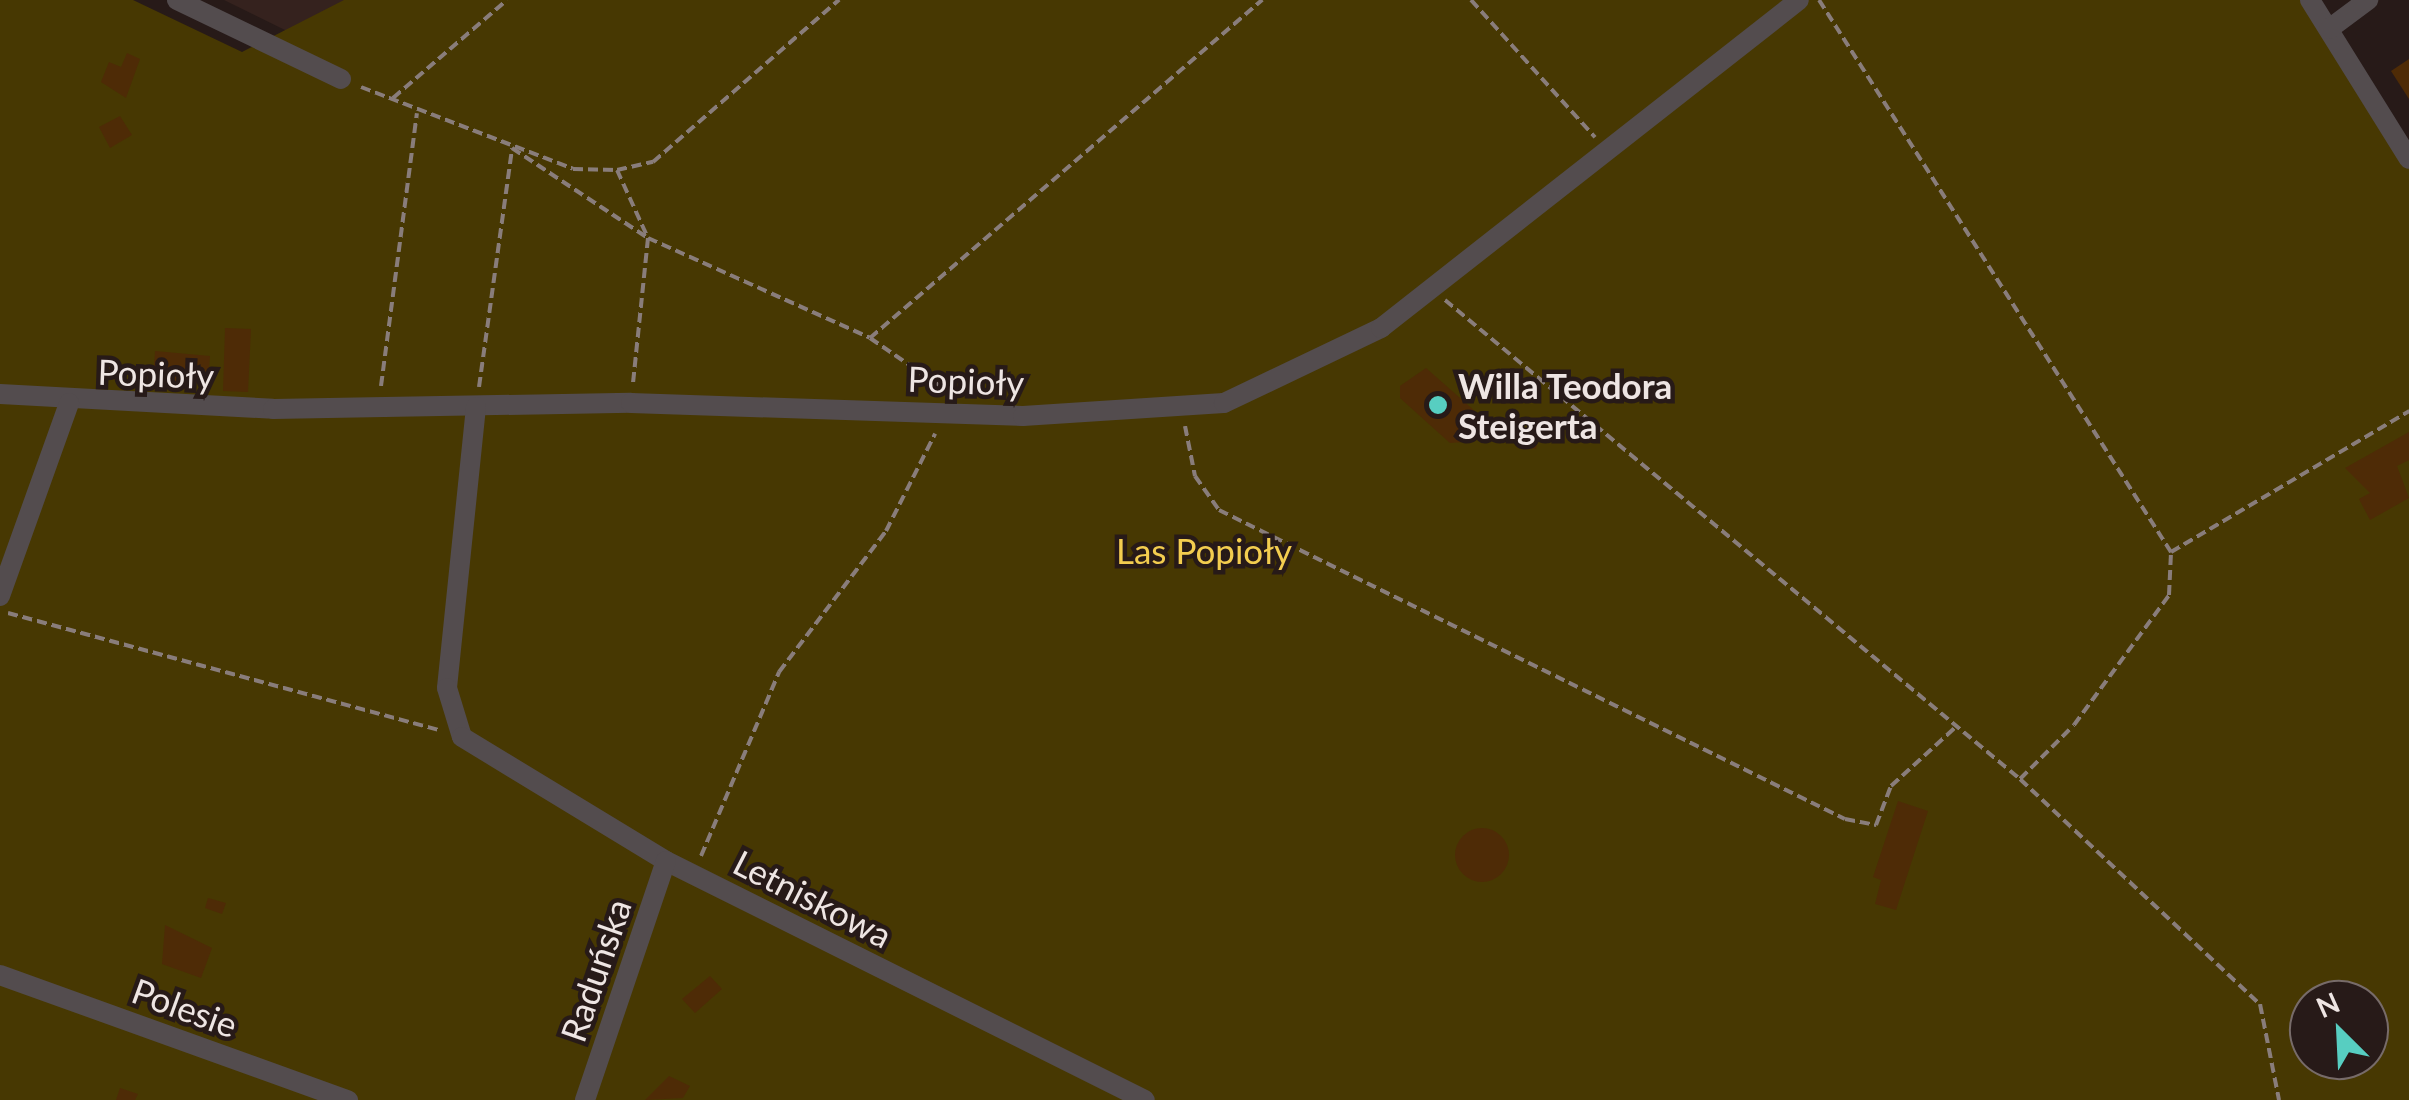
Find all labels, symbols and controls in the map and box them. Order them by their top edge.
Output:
street label: Popioły [97,350,215,396]
street label: Popioły [907,357,1025,403]
place label: Willa Teodora Steigerta [1458,364,1673,446]
marker: Willa Teodora Steigerta [1427,394,1449,416]
park label: Las Popioły [1116,529,1292,571]
street label: Letniskowa [727,840,899,956]
street label: Raduńska [551,893,639,1047]
street label: Polesie [127,969,243,1045]
north arrow [2289,980,2389,1080]
text: N [2311,985,2344,1024]

